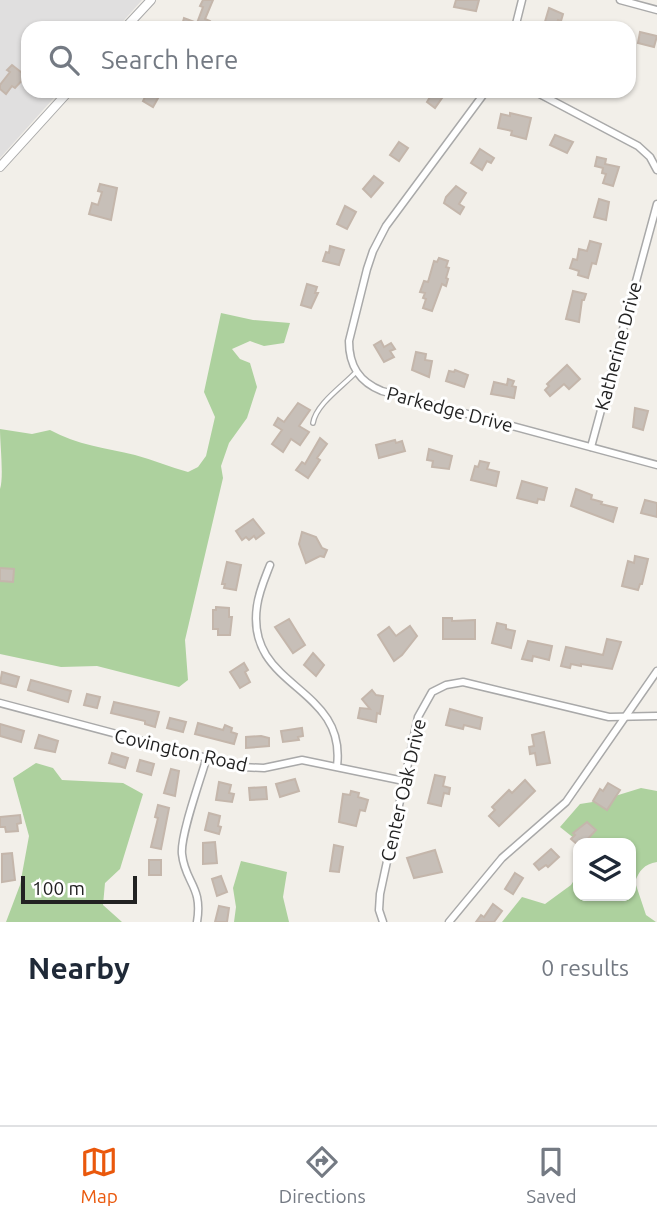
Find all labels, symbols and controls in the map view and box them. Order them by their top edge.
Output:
search box [21,21,636,98]
icon: search [45,41,83,79]
text: Search here [101,45,238,74]
street label: Katherine Drive [590,279,646,413]
street label: Parkedge Drive [385,382,515,436]
street label: Center Oak Drive [376,716,430,864]
street label: Covington Road [112,724,250,776]
map controls [573,838,636,901]
button: layers [573,838,636,901]
scale bar [21,873,136,905]
text: 100 m [32,877,85,899]
text: Nearby [28,951,130,985]
text: 0 results [541,955,629,980]
tab: Map [80,1143,118,1207]
tab: Directions [279,1143,366,1207]
tab: Saved [526,1143,577,1207]

